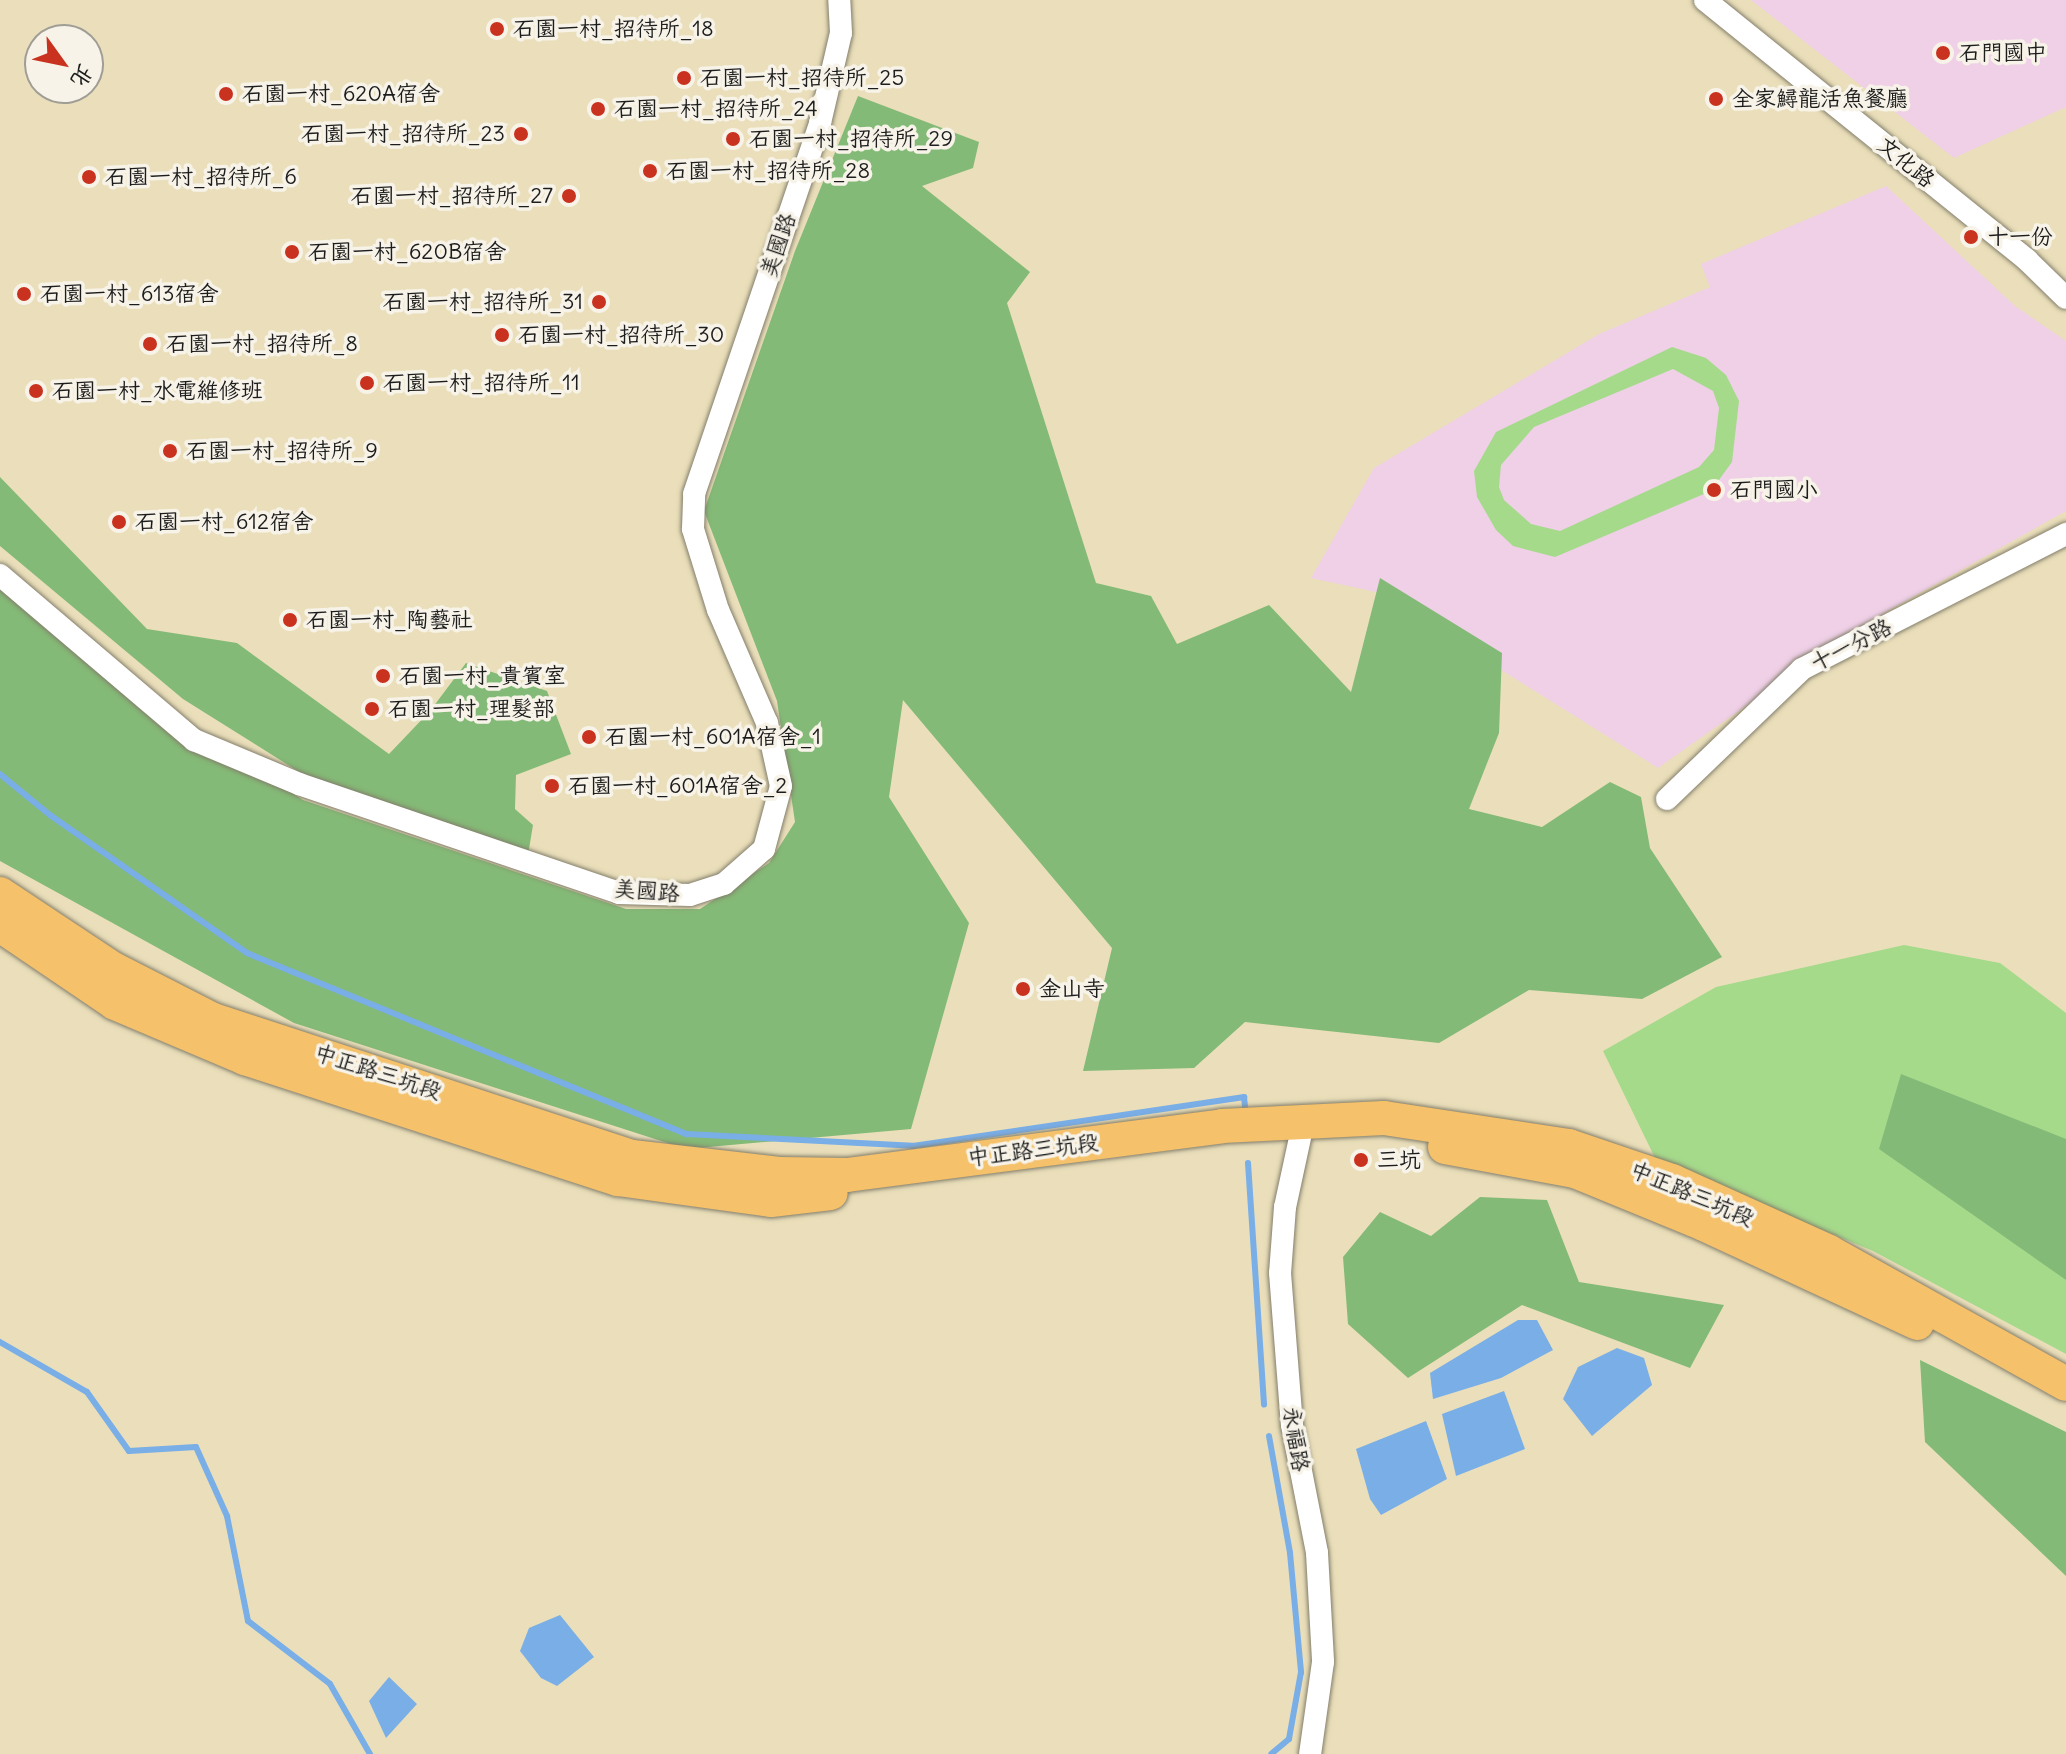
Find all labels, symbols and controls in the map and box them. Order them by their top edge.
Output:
place label: 石園一村_招待所_18 [513,16,714,42]
marker: 石園一村_招待所_18 [488,20,506,38]
north arrow [24,24,104,104]
place label: 石門國中 [1959,40,2047,66]
marker: 石門國中 [1934,44,1952,62]
text: 北 [65,59,100,93]
place label: 石園一村_招待所_25 [700,65,904,91]
marker: 石園一村_招待所_25 [675,69,693,87]
place label: 石園一村_620A宿舍 [242,81,440,107]
marker: 石園一村_620A宿舍 [217,85,235,103]
place label: 全家鱘龍活魚餐廳 [1732,86,1908,112]
marker: 全家鱘龍活魚餐廳 [1707,90,1725,108]
place label: 石園一村_招待所_24 [614,96,818,122]
marker: 石園一村_招待所_24 [589,100,607,118]
place label: 石園一村_招待所_23 [301,121,505,147]
marker: 石園一村_招待所_23 [512,125,530,143]
place label: 石園一村_招待所_29 [749,126,953,152]
marker: 石園一村_招待所_29 [724,130,742,148]
street label: 文化路 [1872,131,1940,193]
place label: 石園一村_招待所_28 [666,158,870,184]
marker: 石園一村_招待所_28 [641,162,659,180]
place label: 石園一村_招待所_6 [105,164,297,190]
marker: 石園一村_招待所_6 [80,168,98,186]
place label: 石園一村_招待所_27 [351,183,553,209]
marker: 石園一村_招待所_27 [560,187,578,205]
street label: 美國路 [755,210,801,280]
place label: 十一份 [1987,224,2053,250]
marker: 十一份 [1962,228,1980,246]
place label: 石園一村_620B宿舍 [308,239,506,265]
marker: 石園一村_620B宿舍 [283,243,301,261]
place label: 石園一村_613宿舍 [40,281,219,307]
marker: 石園一村_613宿舍 [15,285,33,303]
place label: 石園一村_招待所_31 [383,289,583,315]
marker: 石園一村_招待所_31 [590,293,608,311]
place label: 石園一村_招待所_30 [518,322,724,348]
marker: 石園一村_招待所_30 [493,326,511,344]
place label: 石園一村_招待所_8 [166,331,358,357]
marker: 石園一村_招待所_8 [141,335,159,353]
place label: 石園一村_招待所_11 [383,370,580,396]
marker: 石園一村_招待所_11 [358,374,376,392]
place label: 石園一村_水電維修班 [52,378,263,404]
marker: 石園一村_水電維修班 [27,382,45,400]
place label: 石園一村_招待所_9 [186,438,378,464]
marker: 石園一村_招待所_9 [161,442,179,460]
place label: 石門國小 [1730,477,1818,503]
marker: 石門國小 [1705,481,1723,499]
place label: 石園一村_612宿舍 [135,509,313,535]
marker: 石園一村_612宿舍 [110,513,128,531]
place label: 石園一村_陶藝社 [306,607,473,633]
marker: 石園一村_陶藝社 [281,611,299,629]
street label: 十一分路 [1806,613,1896,677]
place label: 石園一村_貴賓室 [399,663,566,689]
marker: 石園一村_貴賓室 [374,667,392,685]
place label: 石園一村_理髮部 [388,696,555,722]
marker: 石園一村_理髮部 [363,700,381,718]
place label: 石園一村_601A宿舍_1 [605,724,821,750]
marker: 石園一村_601A宿舍_1 [580,728,598,746]
place label: 石園一村_601A宿舍_2 [568,773,787,799]
marker: 石園一村_601A宿舍_2 [543,777,561,795]
street label: 美國路 [613,875,681,907]
place label: 金山寺 [1039,976,1105,1002]
marker: 金山寺 [1014,980,1032,998]
street label: 中正路三坑段 [311,1039,445,1105]
street label: 中正路三坑段 [966,1129,1100,1171]
place label: 三坑 [1377,1147,1421,1173]
marker: 三坑 [1352,1151,1370,1169]
street label: 中正路三坑段 [1626,1156,1758,1232]
street label: 永福路 [1278,1404,1314,1474]

